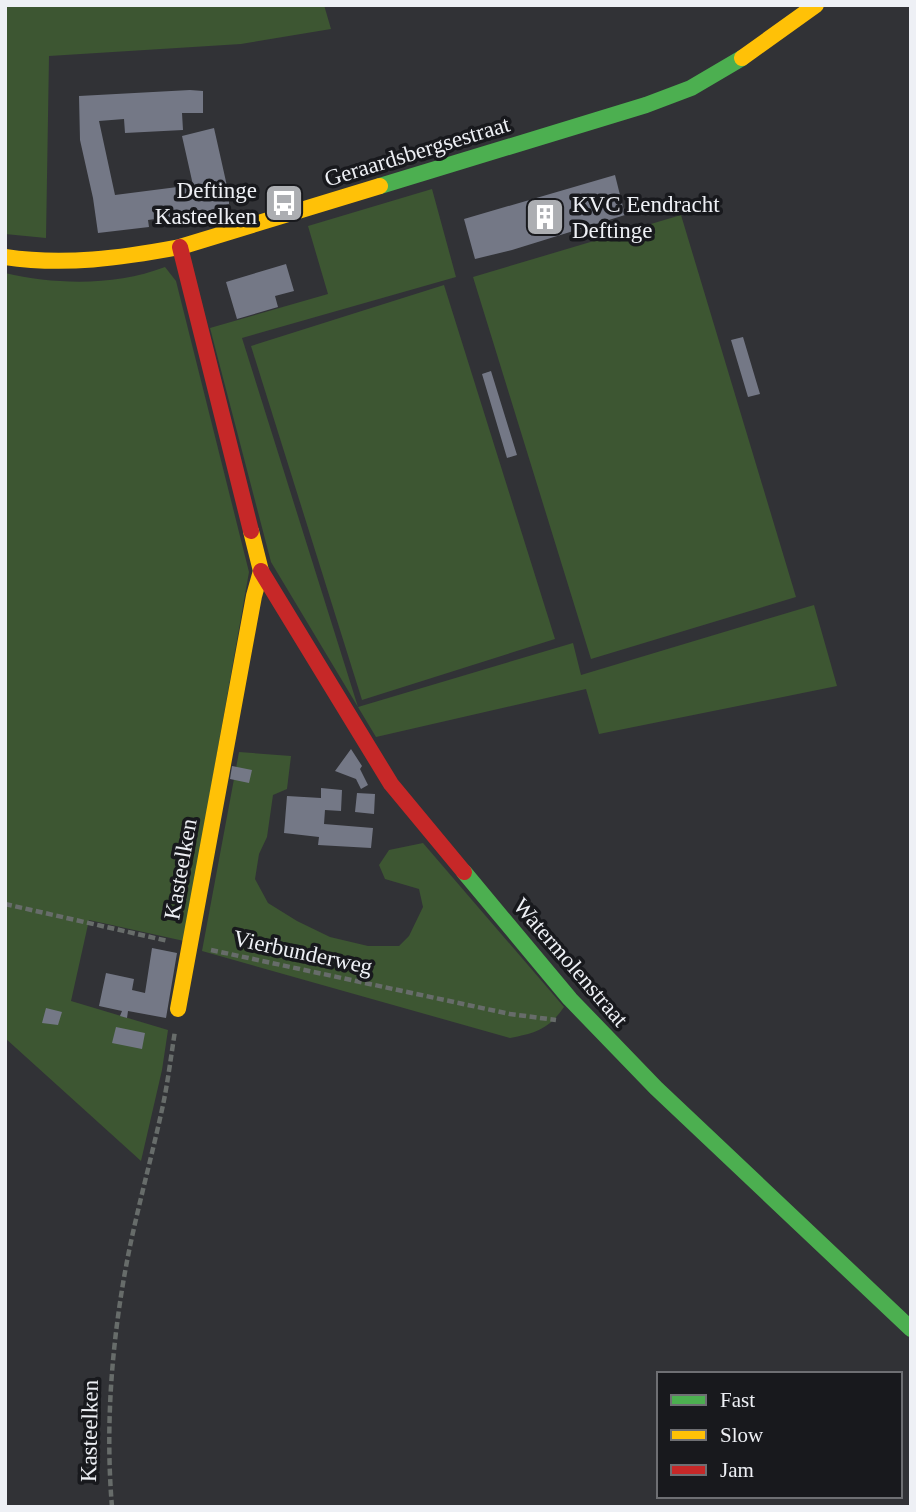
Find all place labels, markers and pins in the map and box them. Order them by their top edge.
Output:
place label: Deftinge Kasteelken [155,178,257,229]
bus stop icon: Deftinge Kasteelken [263,182,305,224]
place label: KVC Eendracht Deftinge [572,192,720,243]
building icon: KVC Eendracht Deftinge [524,196,566,238]

